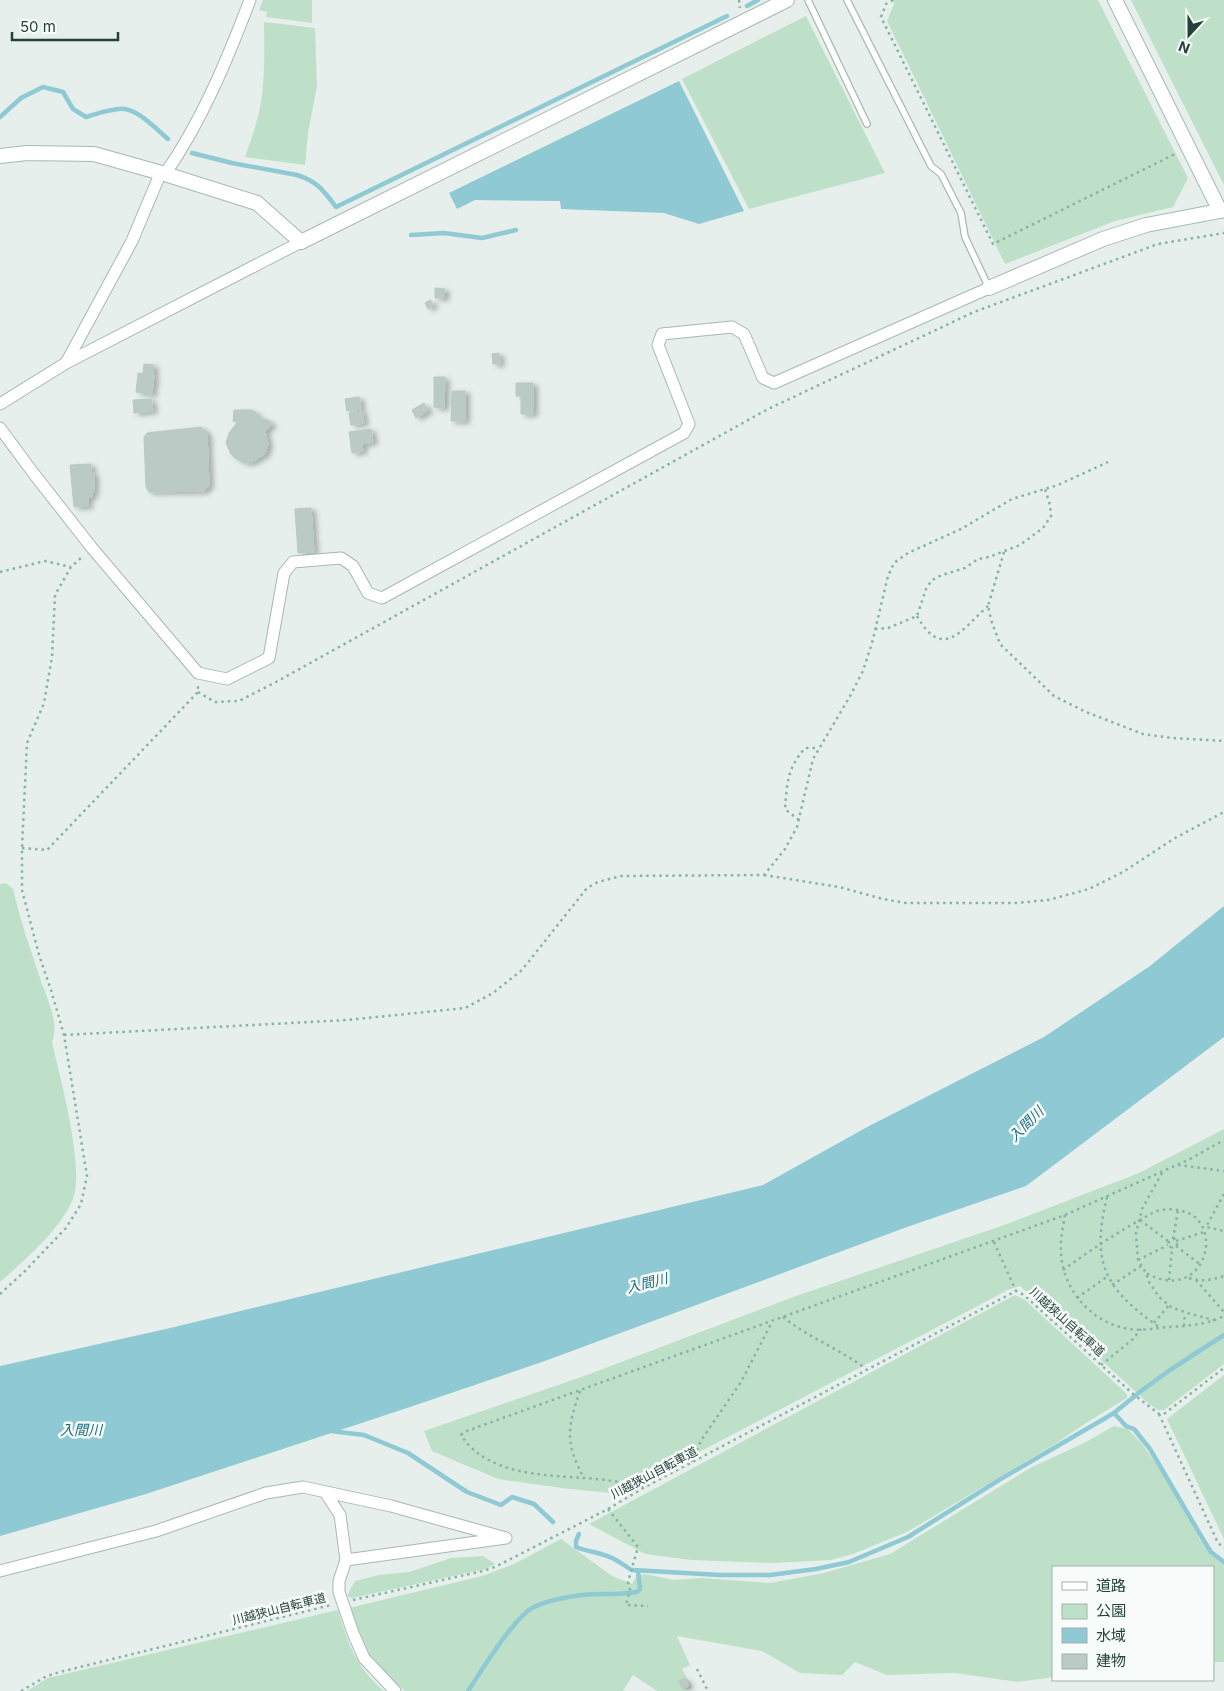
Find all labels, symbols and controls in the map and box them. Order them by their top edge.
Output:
scale bar [12,10,119,42]
north arrow [1164,10,1214,60]
text: 50 m [20,17,56,36]
text: N [1176,38,1192,57]
water label: 入間川 [1005,1101,1048,1145]
water label: 入間川 [624,1269,671,1296]
street label: 川越狭山自転車道 [1027,1284,1108,1359]
water label: 入間川 [60,1421,104,1438]
street label: 川越狭山自転車道 [608,1443,700,1502]
legend [1052,1566,1214,1681]
text: 道路 [1096,1576,1126,1595]
street label: 川越狭山自転車道 [230,1590,327,1627]
text: 公園 [1096,1601,1126,1620]
text: 水域 [1096,1626,1126,1645]
text: 建物 [1096,1651,1126,1670]

